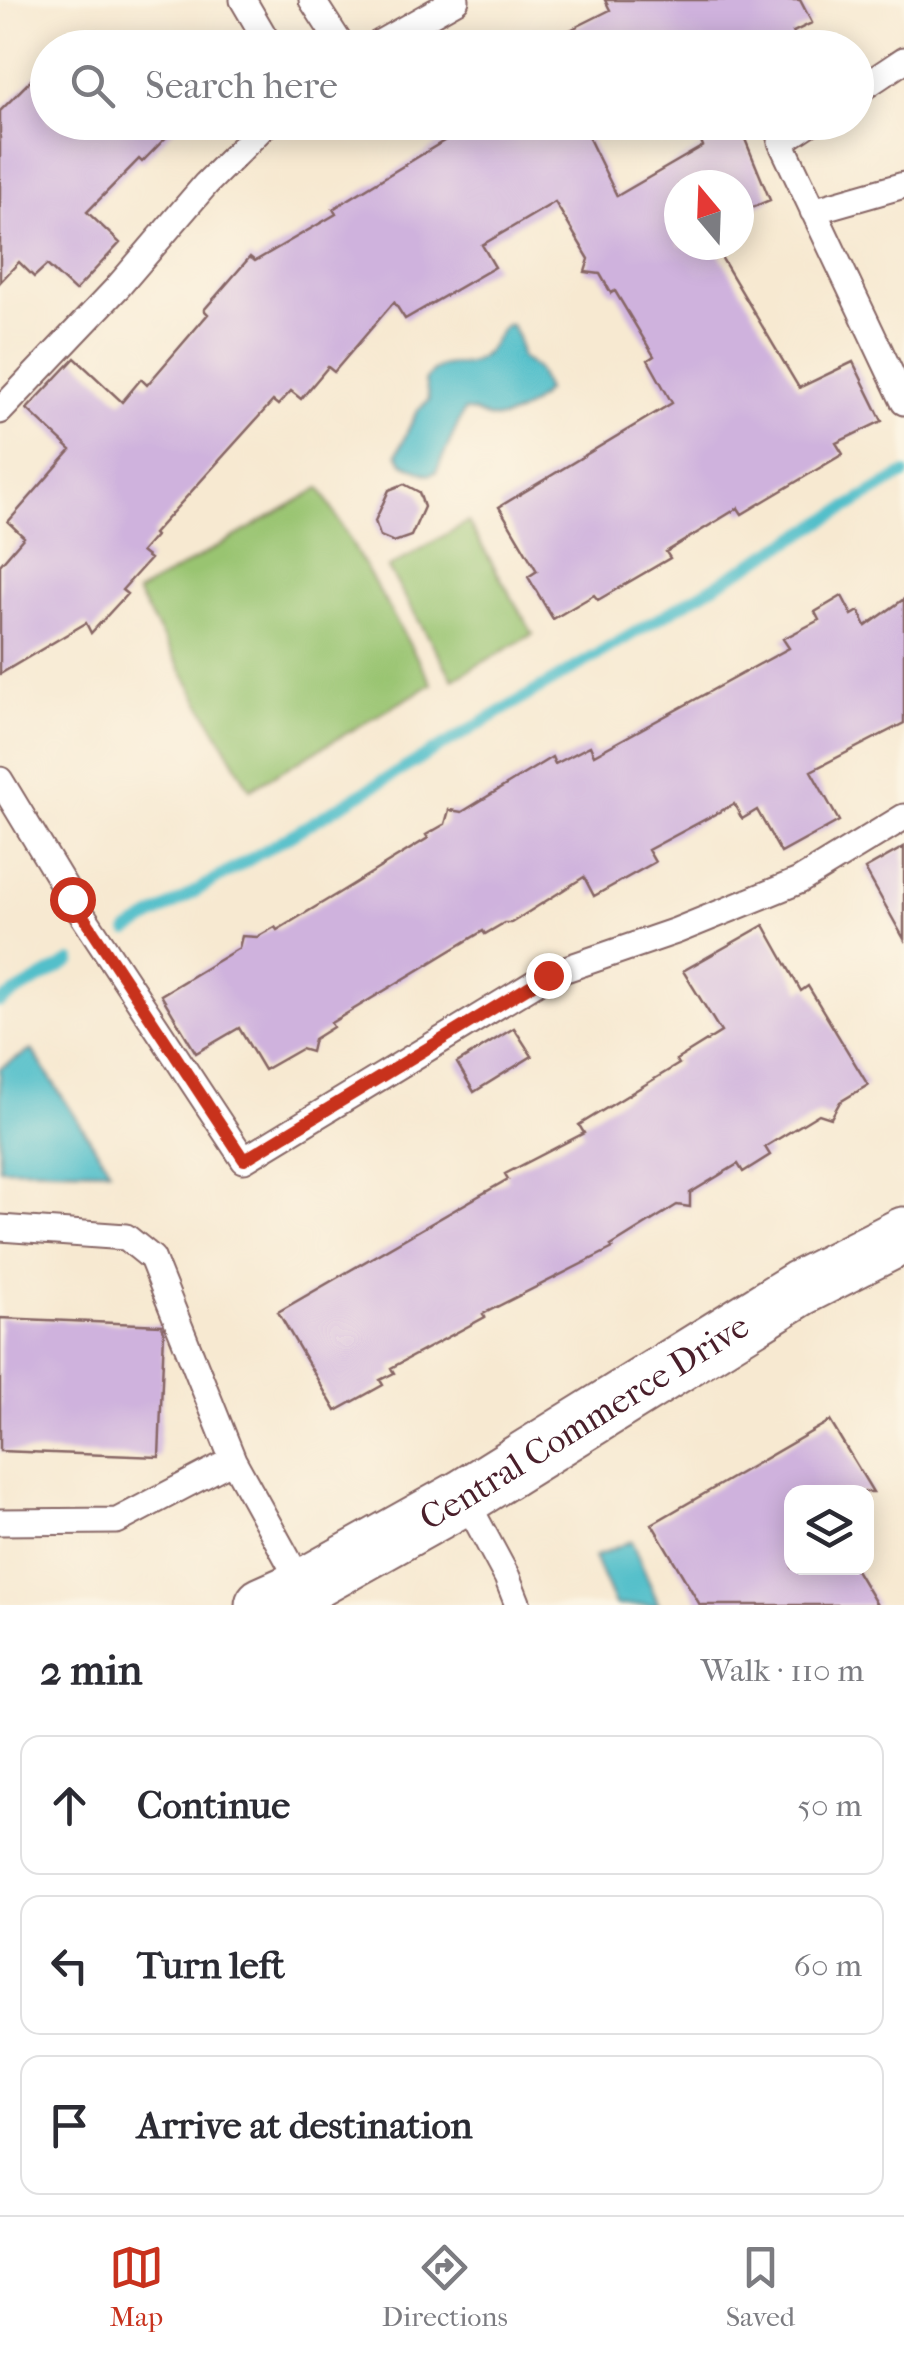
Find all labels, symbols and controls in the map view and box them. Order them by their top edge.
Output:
search box [30,30,874,140]
icon: search [65,58,120,113]
text: Search here [145,63,338,108]
north arrow [664,170,754,260]
route start [50,877,96,923]
route end [526,953,572,999]
street label: Central Commerce Drive [413,1305,756,1539]
map controls [784,1485,874,1575]
button: layers [784,1485,874,1575]
text: 2 min [40,1646,142,1695]
text: Walk · 110 m [701,1652,864,1689]
icon: ahead [42,1778,97,1833]
text: Continue [137,1783,290,1828]
text: 50 m [797,1787,862,1824]
icon: left [42,1938,97,1993]
text: Turn left [137,1943,285,1988]
text: 60 m [794,1947,862,1984]
icon: arrive [42,2098,97,2153]
text: Arrive at destination [137,2103,473,2148]
tab: Map [109,2240,164,2333]
tab: Directions [382,2240,508,2333]
tab: Saved [726,2240,795,2333]

